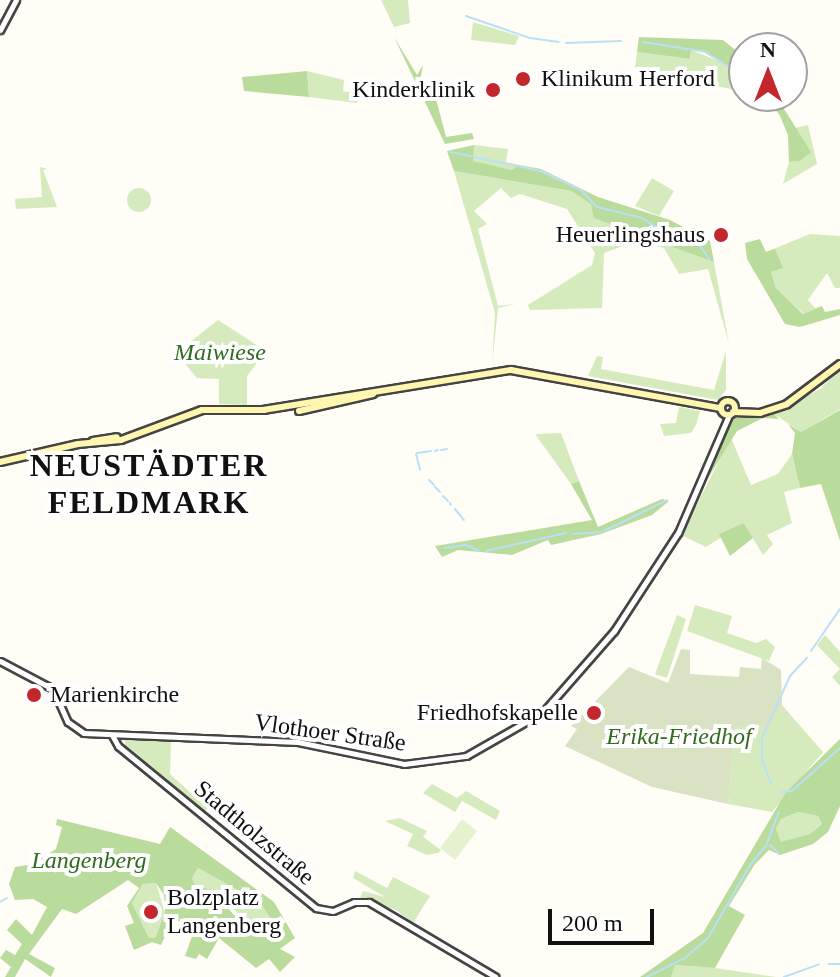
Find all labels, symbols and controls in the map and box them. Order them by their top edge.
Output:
north arrow [728,32,808,112]
text: N [760,37,776,62]
place label: Klinikum Herford [541,65,715,93]
marker: Klinikum Herford [512,68,534,90]
place label: Kinderklinik [352,76,475,104]
marker: Kinderklinik [482,79,504,101]
place label: Heuerlingshaus [556,221,705,249]
marker: Heuerlingshaus [712,226,730,244]
park label: Maiwiese [174,339,266,367]
district label: NEUSTÄDTER FELDMARK [30,447,268,522]
place label: Marienkirche [50,681,179,709]
marker: Marienkirche [25,686,43,704]
place label: Friedhofskapelle [417,699,578,727]
marker: Friedhofskapelle [585,704,603,722]
street label: Vlothoer Straße [252,708,408,758]
park label: Erika-Friedhof [606,723,752,751]
street label: Stadtholzstraße [188,774,320,892]
park label: Langenberg [31,847,147,875]
place label: Bolzplatz Langenberg [167,884,281,940]
scale bar [552,893,658,943]
marker: Bolzplatz Langenberg [142,903,160,921]
text: 200 m [562,910,623,936]

